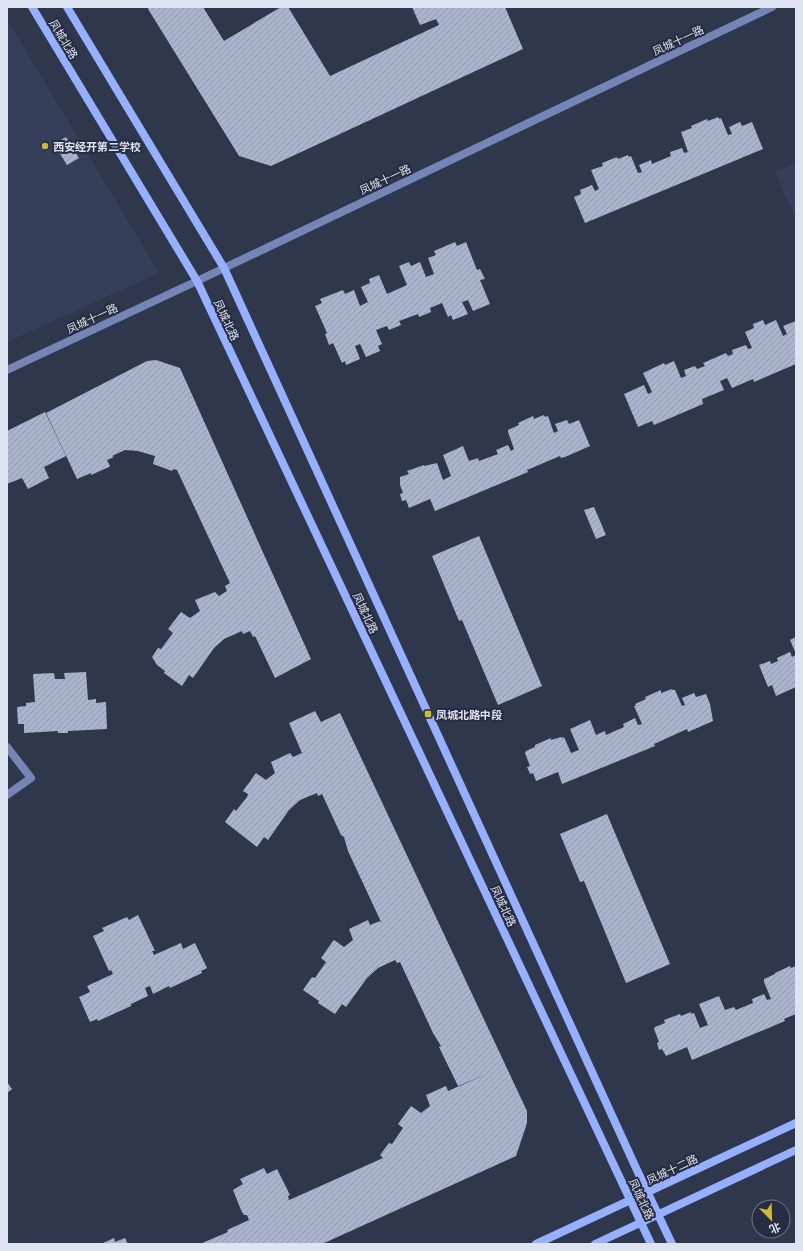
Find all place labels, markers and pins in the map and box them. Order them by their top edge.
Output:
place label: 西安经开第二学校 [53,139,141,154]
marker: 西安经开第二学校 [40,141,50,151]
place label: 凤城北路中段 [436,707,502,722]
marker: 凤城北路中段 [423,709,433,719]

